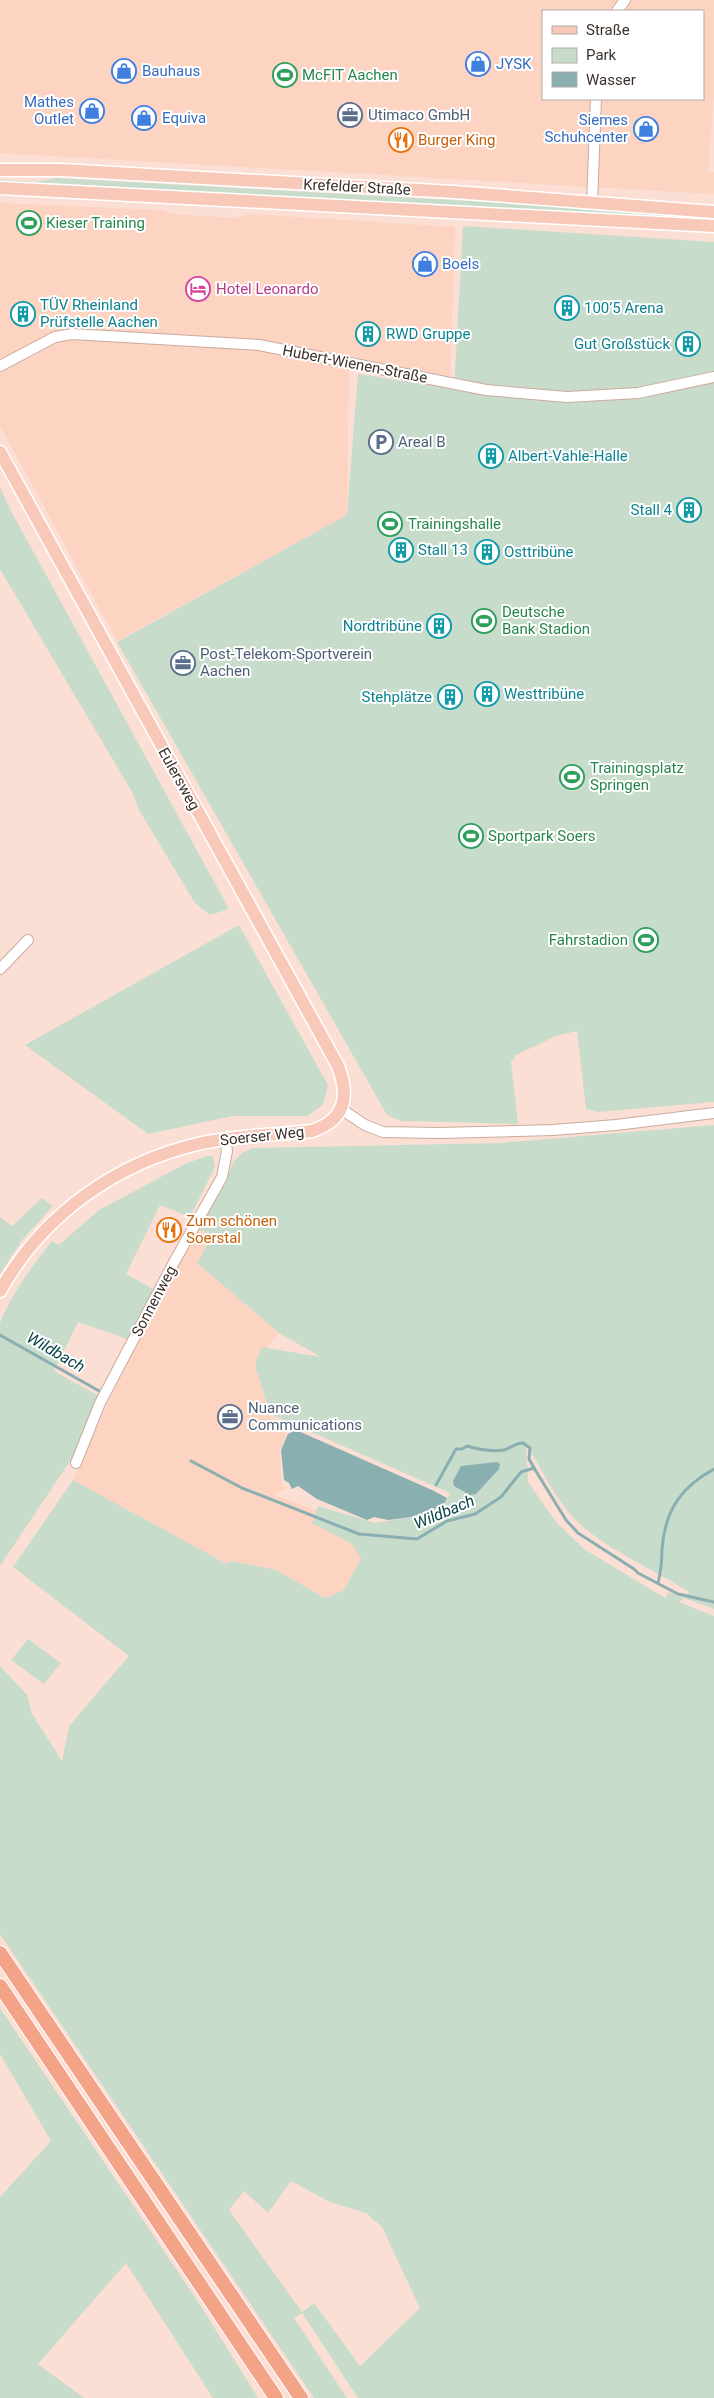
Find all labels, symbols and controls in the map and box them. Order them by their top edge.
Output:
legend [542,10,704,100]
text: Straße [586,21,630,39]
text: Park [586,46,617,64]
shop icon: JYSK [465,51,491,77]
place label: JYSK [496,55,532,73]
shop icon: Bauhaus [111,58,137,84]
place label: Bauhaus [142,62,200,80]
sports icon: McFIT Aachen [272,62,298,88]
place label: McFIT Aachen [302,66,398,84]
text: Wasser [586,71,636,89]
place label: Mathes Outlet [24,93,74,128]
shop icon: Mathes Outlet [79,98,105,124]
office icon: Utimaco GmbH [337,102,363,128]
shop icon: Equiva [131,105,157,131]
place label: Utimaco GmbH [368,106,470,124]
place label: Equiva [162,109,206,127]
place label: Siemes Schuhcenter [544,111,628,146]
shop icon: Siemes Schuhcenter [633,116,659,142]
restaurant icon: Burger King [388,127,414,153]
place label: Burger King [418,131,496,149]
street label: Krefelder Straße [303,175,411,199]
sports icon: Kieser Training [16,210,42,236]
place label: Kieser Training [46,214,145,232]
shop icon: Boels [412,251,438,277]
place label: Boels [442,255,479,273]
hotel icon: Hotel Leonardo [185,276,211,302]
place label: Hotel Leonardo [216,280,318,298]
building icon: 100’5 Arena [554,295,580,321]
place label: TÜV Rheinland Prüfstelle Aachen [40,296,158,331]
place label: 100’5 Arena [584,299,664,317]
building icon: TÜV Rheinland Prüfstelle Aachen [10,301,36,327]
building icon: RWD Gruppe [355,321,381,347]
place label: RWD Gruppe [386,325,471,343]
building icon: Gut Großstück [675,331,701,357]
place label: Gut Großstück [574,335,670,353]
street label: Hubert-Wienen-Straße [281,341,429,387]
parking icon: Areal B [368,429,394,455]
place label: Areal B [398,433,446,451]
building icon: Albert-Vahle-Halle [478,443,504,469]
place label: Albert-Vahle-Halle [508,447,628,465]
building icon: Stall 4 [676,497,702,523]
place label: Stall 4 [631,501,673,519]
sports icon: Trainingshalle [377,511,403,537]
place label: Trainingshalle [408,515,501,533]
building icon: Stall 13 [388,537,414,563]
building icon: Osttribüne [474,539,500,565]
place label: Stall 13 [418,541,468,559]
place label: Osttribüne [504,543,574,561]
place label: Deutsche Bank Stadion [502,603,590,638]
sports icon: Deutsche Bank Stadion [471,608,497,634]
building icon: Nordtribüne [426,613,452,639]
place label: Nordtribüne [343,617,422,635]
place label: Post-Telekom-Sportverein Aachen [200,645,372,680]
office icon: Post-Telekom-Sportverein Aachen [170,650,196,676]
building icon: Westtribüne [474,681,500,707]
building icon: Stehplätze [437,684,463,710]
place label: Westtribüne [504,685,584,703]
place label: Stehplätze [362,688,432,706]
street label: Eulersweg [154,745,204,813]
place label: Trainingsplatz Springen [590,759,684,794]
sports icon: Trainingsplatz Springen [559,764,585,790]
sports icon: Sportpark Soers [458,823,484,849]
place label: Sportpark Soers [488,827,595,845]
sports icon: Fahrstadion [633,927,659,953]
place label: Fahrstadion [549,931,628,949]
street label: Soerser Weg [219,1123,305,1149]
place label: Zum schönen Soerstal [186,1212,277,1247]
restaurant icon: Zum schönen Soerstal [156,1217,182,1243]
street label: Sonnenweg [128,1262,180,1340]
water label: Wildbach [24,1328,88,1376]
place label: Nuance Communications [248,1399,362,1434]
office icon: Nuance Communications [217,1404,243,1430]
water label: Wildbach [411,1491,477,1533]

